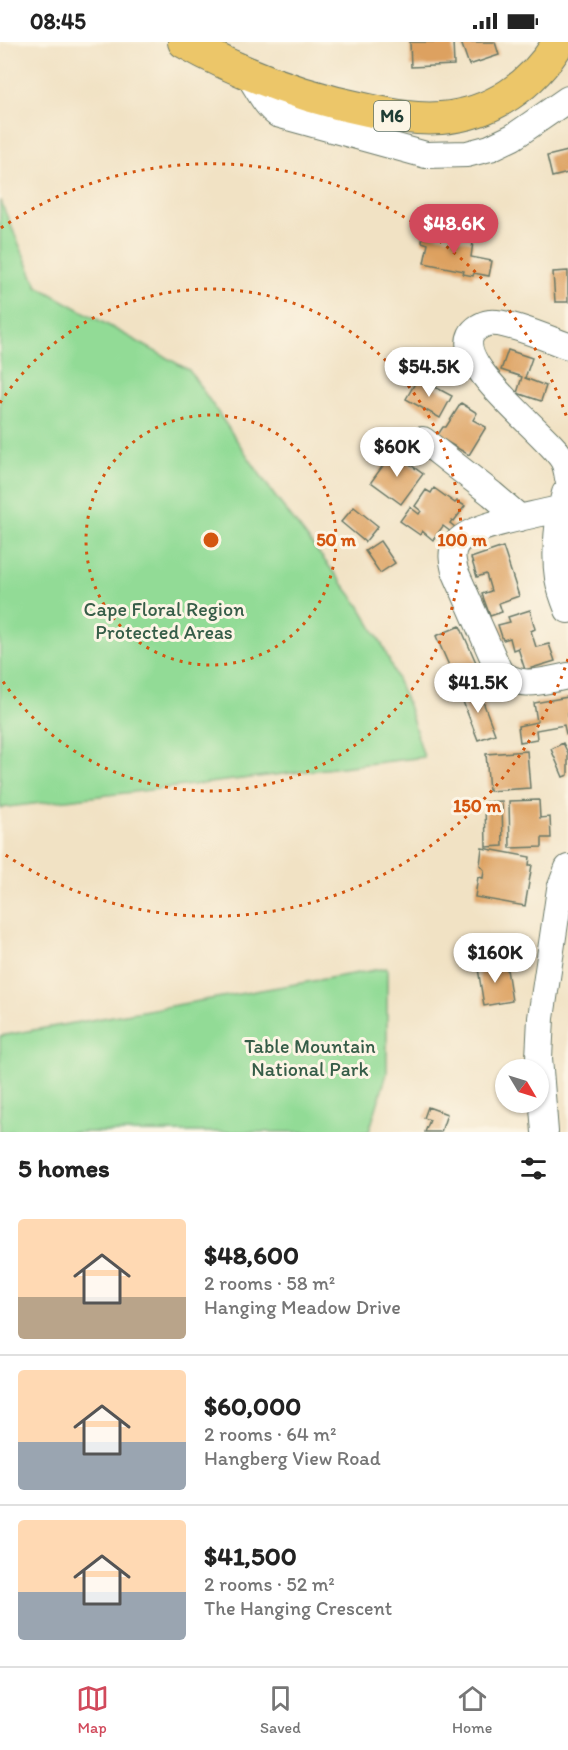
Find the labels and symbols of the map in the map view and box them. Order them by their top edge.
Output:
road number: M6 [374,101,410,131]
pin: $48.6K [405,204,503,255]
pin: $54.5K [380,347,478,398]
pin: $60K [361,427,433,478]
text: 50 m [316,529,357,551]
text: 100 m [437,529,488,551]
centre of rings [201,530,221,550]
park label: Cape Floral Region Protected Areas [84,597,244,644]
pin: $41.5K [429,663,527,714]
text: 150 m [453,795,502,817]
pin: $160K [453,933,537,984]
park label: Table Mountain National Park [244,1034,376,1081]
north arrow [495,1059,549,1113]

